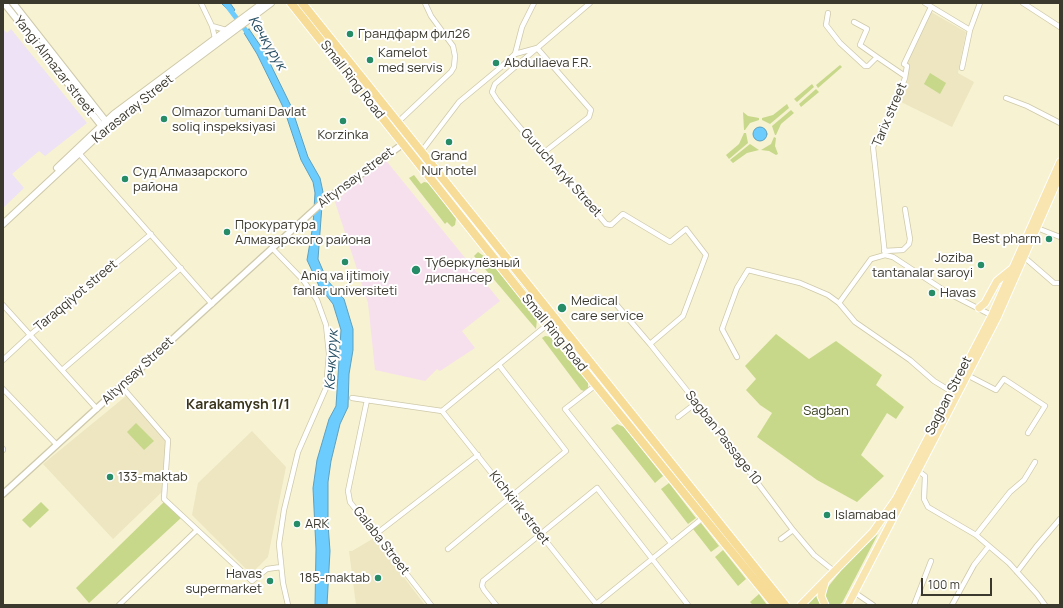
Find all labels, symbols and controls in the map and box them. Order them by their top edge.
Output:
street label: Yangi Almazar street [10,13,98,119]
water label: Кечкурук [244,13,290,73]
place label: Грандфарм фил26 [358,26,470,42]
marker: Грандфарм фил26 [345,29,355,39]
street label: Small Ring Road [317,38,387,122]
place label: Kamelot med servis [378,45,442,76]
marker: Kamelot med servis [365,55,375,65]
place label: Abdullaeva F.R. [504,55,592,71]
marker: Abdullaeva F.R. [491,58,501,68]
street label: Karasaray Street [89,72,177,146]
street label: Tarix street [869,81,911,149]
place label: Olmazor tumani Davlat soliq inspeksiyasi [172,104,306,135]
marker: Olmazor tumani Davlat soliq inspeksiyasi [159,114,169,124]
marker: Korzinka [338,116,348,126]
street label: Guruch Aryk Street [517,126,605,220]
place label: Korzinka [318,127,368,143]
marker: Grand Nur hotel [444,137,454,147]
street label: Altynsay street [315,144,397,212]
place label: Grand Nur hotel [422,148,476,179]
place label: Суд Алмазарского района [133,164,248,195]
marker: Суд Алмазарского района [120,174,130,184]
place label: Прокуратура Алмазарского района [235,217,371,248]
marker: Прокуратура Алмазарского района [222,227,232,237]
place label: Best pharm [972,231,1041,247]
marker: Best pharm [1044,234,1054,244]
place label: Joziba tantanalar saroyi [872,250,973,281]
place label: Туберкулёзный диспансер [425,255,520,286]
street label: Taraqqiyot street [31,257,121,335]
marker: Aniq va ijtimoiy fanlar universiteti [340,257,350,267]
marker: Joziba tantanalar saroyi [976,260,986,270]
marker: Туберкулёзный диспансер [410,264,422,276]
place label: Aniq va ijtimoiy fanlar universiteti [293,268,397,299]
place label: Havas [940,285,976,301]
marker: Havas [927,288,937,298]
street label: Small Ring Road [518,291,590,375]
place label: Medical care service [571,293,643,324]
marker: Medical care service [556,302,568,314]
water label: Кечкурук [322,329,342,391]
street label: Altynsay Street [99,334,177,408]
street label: Sagban Street [922,354,976,438]
street label: Sagban Passage 10 [682,388,764,488]
district label: Karakamysh 1/1 [186,397,290,413]
park label: Sagban [803,403,849,419]
street label: Kichkirik street [485,468,553,548]
place label: 133-maktab [118,469,188,485]
marker: 133-maktab [105,472,115,482]
street label: Galaba Street [350,504,412,578]
place label: Islamabad [835,507,896,523]
marker: Islamabad [822,510,832,520]
place label: ARK [305,516,329,532]
marker: ARK [292,519,302,529]
place label: Havas supermarket [185,566,262,597]
place label: 185-maktab [300,570,370,586]
scale bar [923,570,994,596]
marker: 185-maktab [373,573,383,583]
marker: Havas supermarket [265,576,275,586]
text: 100 m [928,576,960,593]

